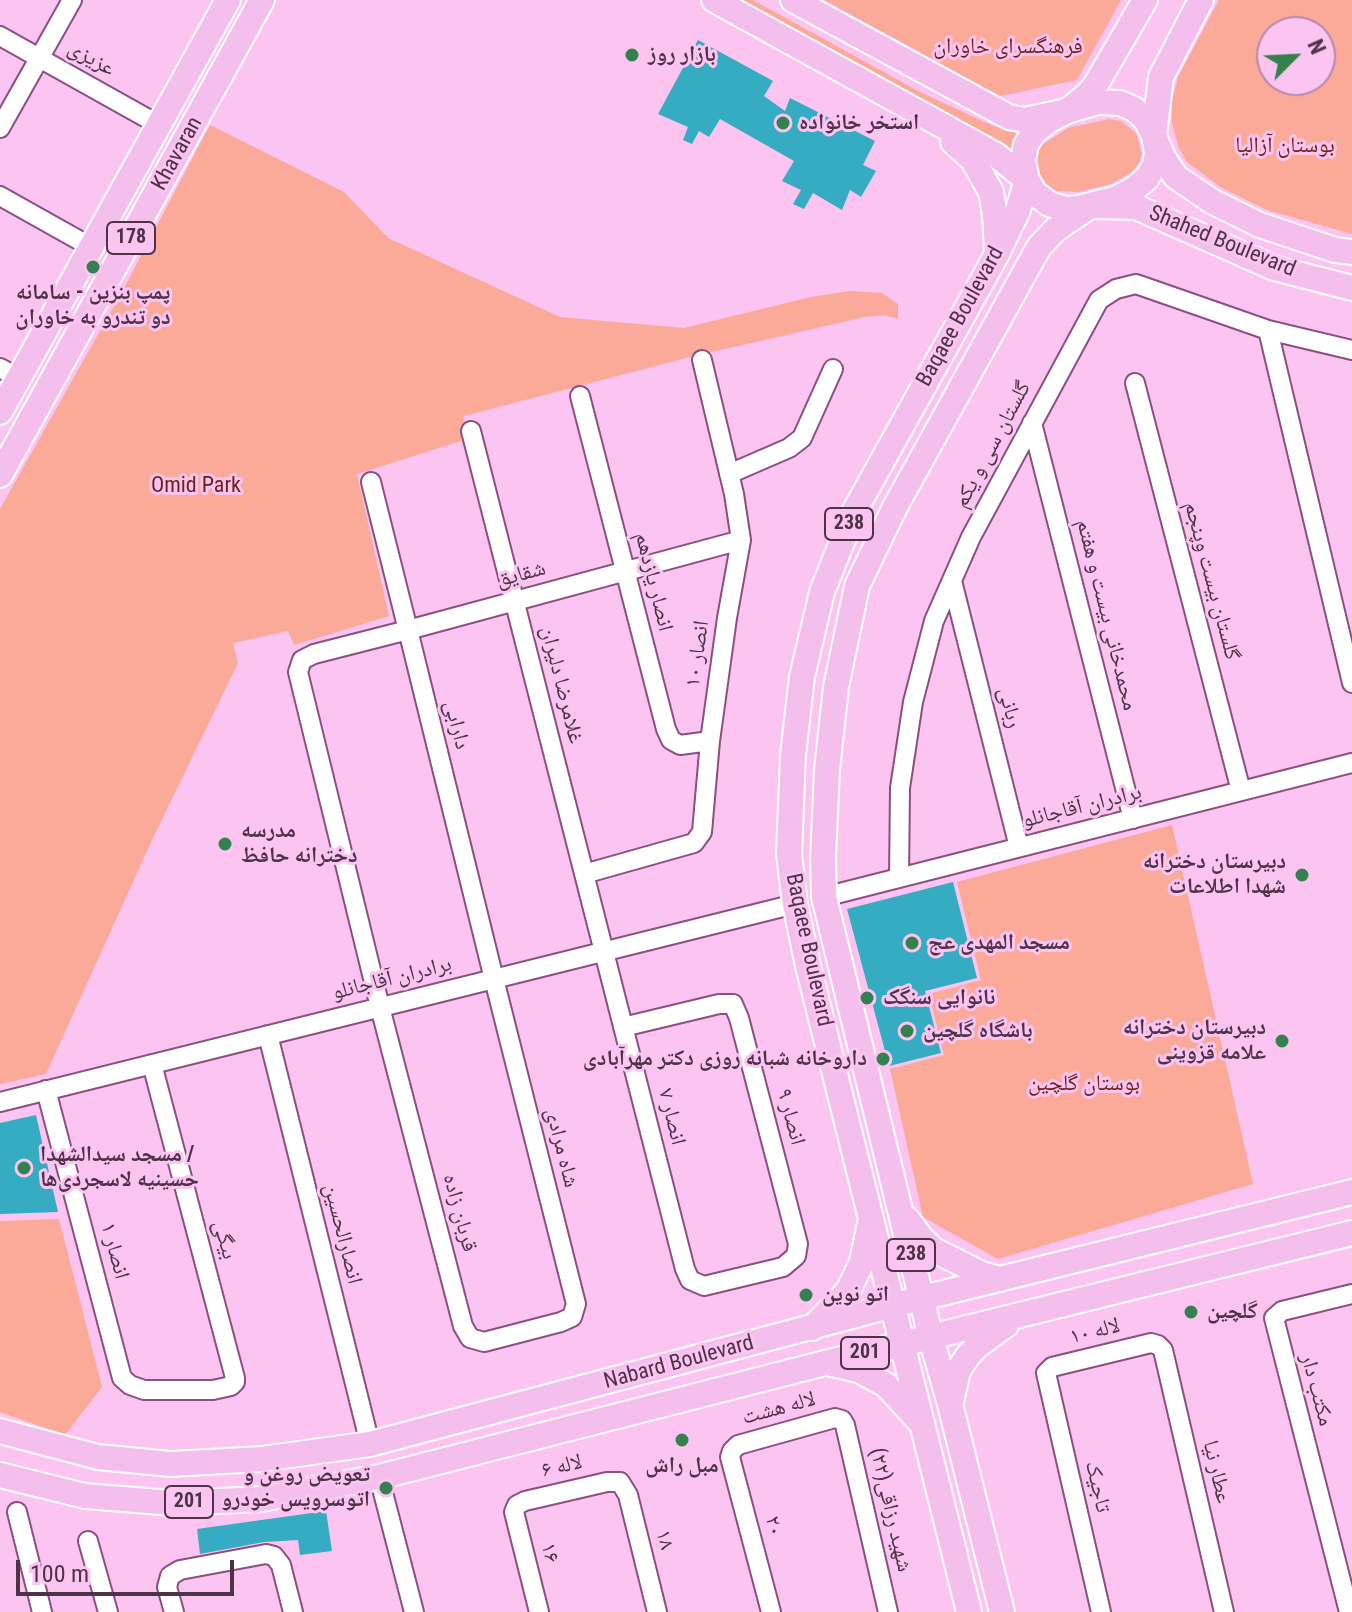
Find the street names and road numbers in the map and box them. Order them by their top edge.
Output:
street label: عزیزی [63,35,119,83]
street label: Khavaran [147,113,209,195]
street label: Shahed Boulevard [1145,201,1299,283]
road number: 178 [107,222,155,254]
street label: Baqaee Boulevard [912,242,1010,392]
street label: گلستان سی و یکم [949,377,1037,513]
street label: گلستان بیست وپنجم [1177,499,1245,663]
road number: 238 [825,508,873,540]
street label: محمدخانی بیست و هفتم [1069,517,1143,713]
street label: انصار یازدهم [628,530,678,634]
street label: شقایق [493,556,549,594]
street label: انصار ۱۰ [680,619,716,689]
street label: غلامرضا دلیران [534,624,588,746]
street label: ربانی [991,685,1027,731]
street label: دارابی [437,698,475,752]
street label: برادران آقاجانلو [1019,779,1145,835]
street label: Baqaee Boulevard [779,871,837,1029]
street label: برادران آقاجانلو [329,951,455,1007]
street label: انصار ۷ [651,1086,691,1148]
street label: انصار ۹ [770,1086,810,1148]
street label: شاه مرادی [538,1106,584,1190]
street label: قربان زاده [436,1171,482,1255]
street label: انصارالحسین [317,1181,367,1287]
street label: بیگی [206,1218,242,1262]
street label: انصار ۱ [94,1220,134,1282]
road number: 238 [887,1239,935,1271]
street label: لاله ۱۰ [1067,1313,1123,1351]
street label: Nabard Boulevard [601,1330,757,1396]
road number: 201 [841,1337,889,1369]
street label: مکتب دار [1294,1351,1338,1429]
street label: لاله هشت [739,1387,819,1431]
street label: عطار نیا [1196,1438,1236,1506]
street label: شهید رزاقی(۲۲) [863,1445,917,1575]
street label: لاله ۶ [539,1450,585,1484]
street label: تاجیک [1078,1459,1116,1515]
road number: 201 [165,1486,213,1518]
street label: ۲۰ [758,1513,788,1539]
street label: ۱۸ [649,1527,679,1553]
street label: ۱۶ [534,1540,564,1566]

